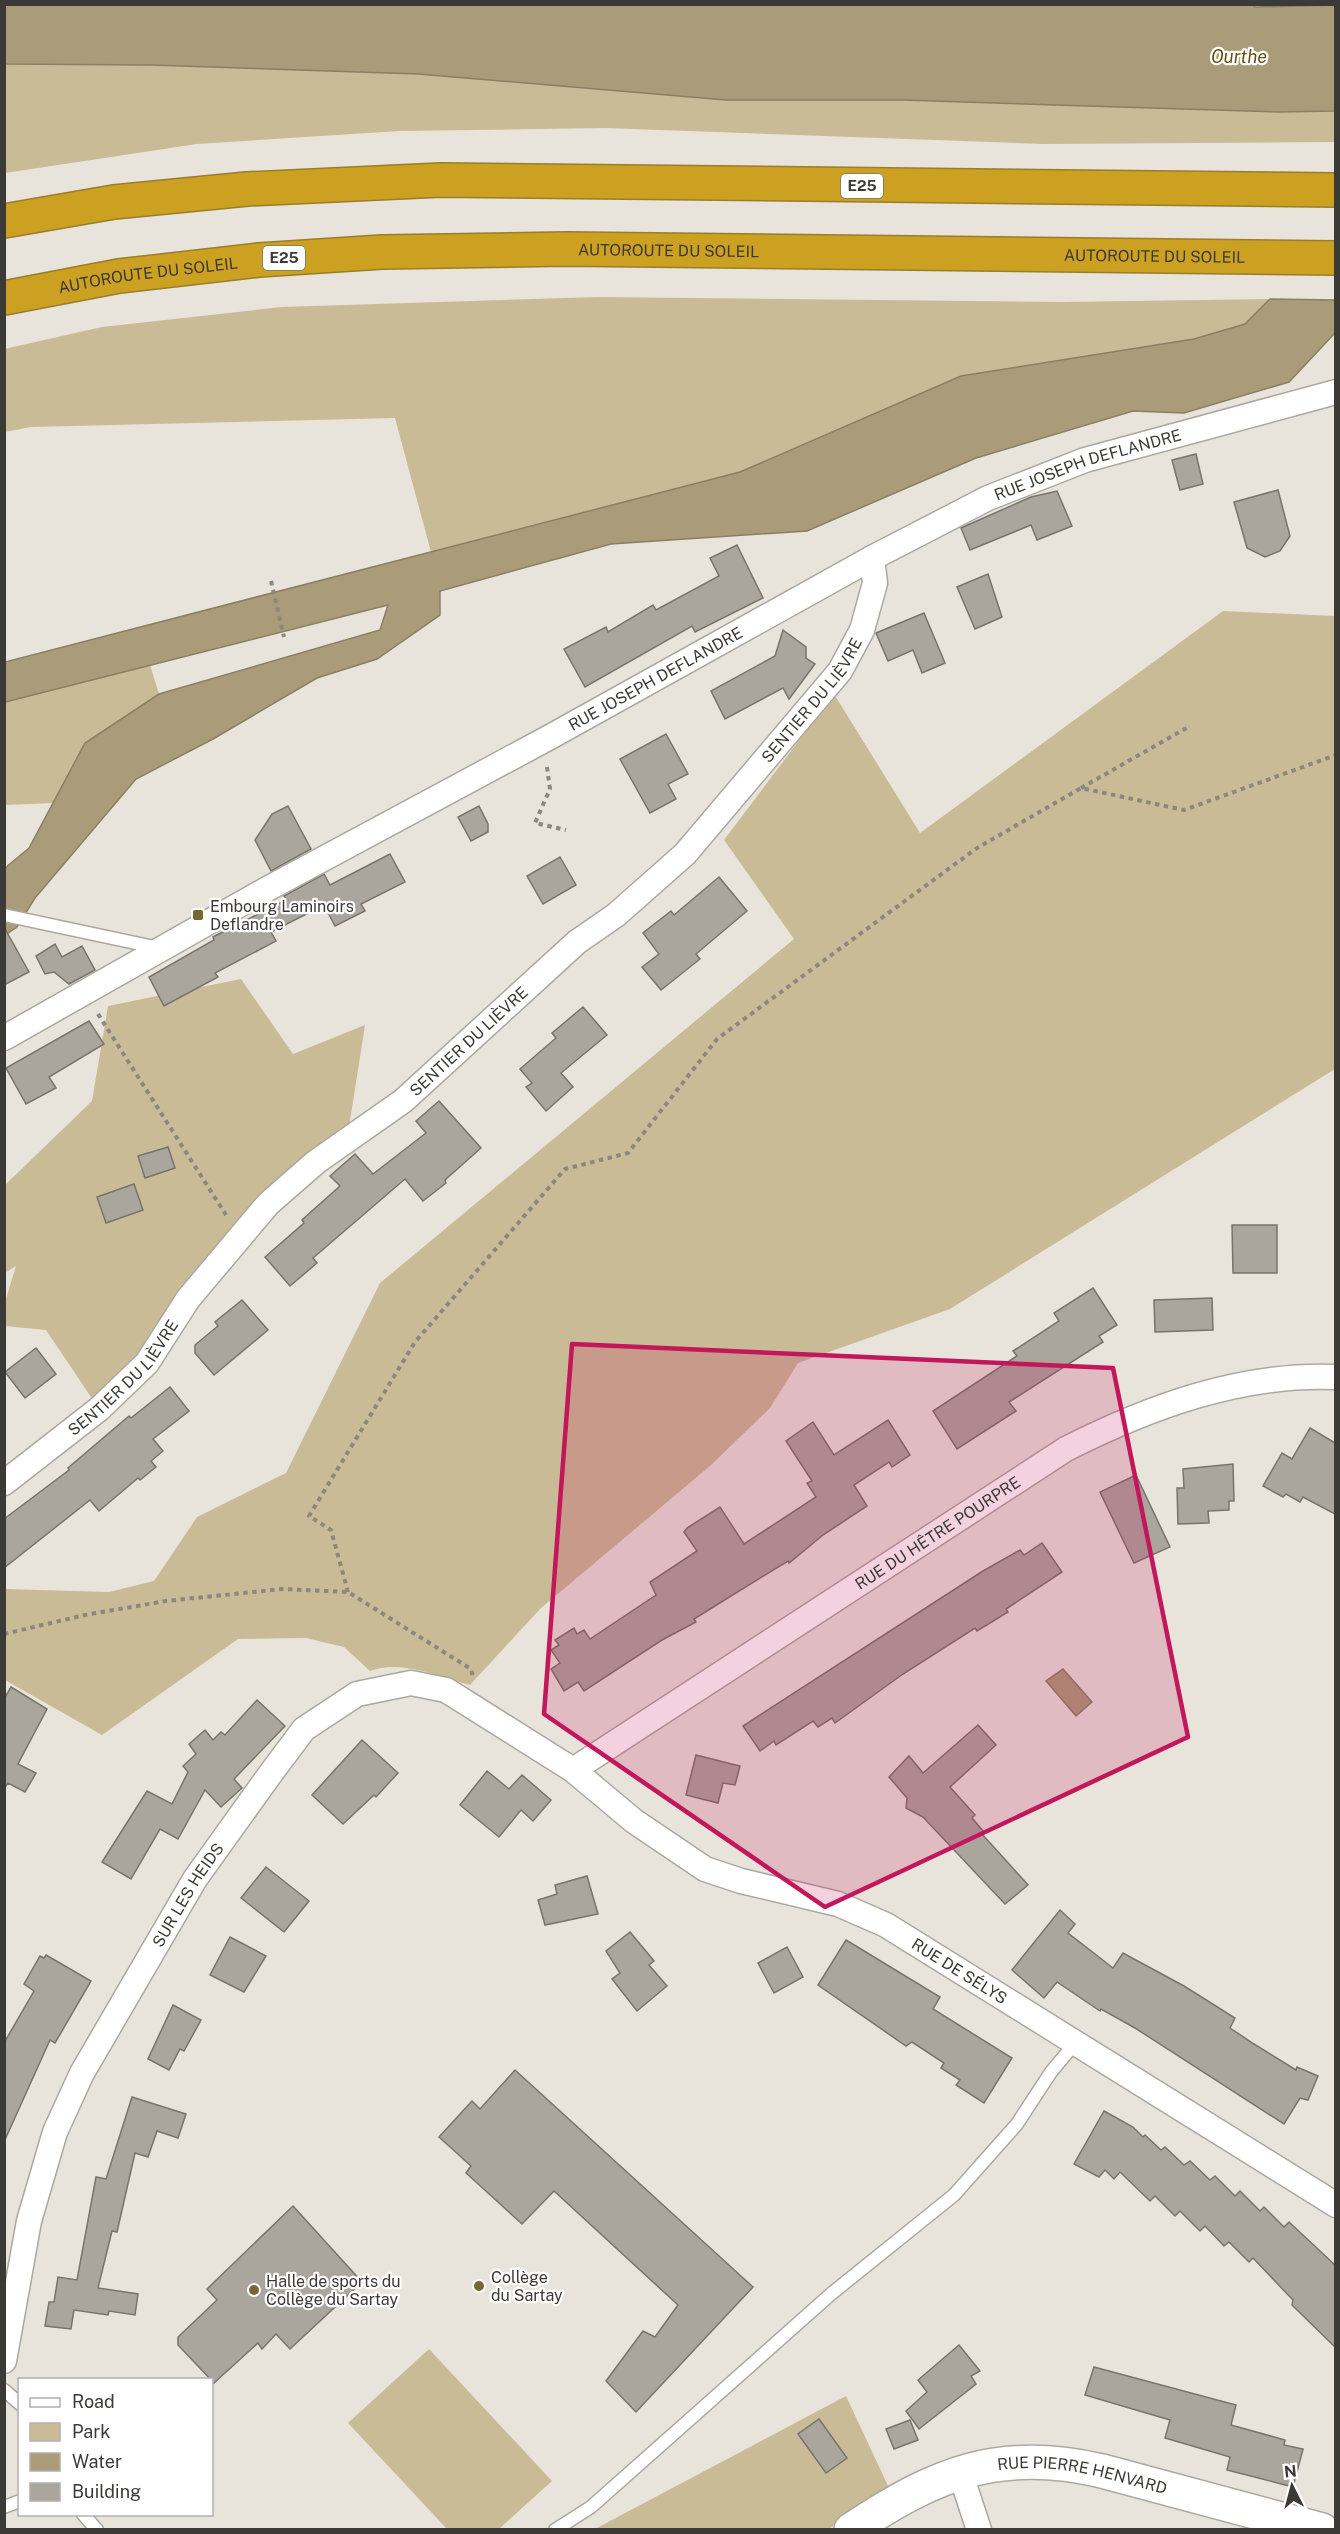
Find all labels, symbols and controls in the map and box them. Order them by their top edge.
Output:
water label: Ourthe [1211,46,1267,67]
road number: E25 [841,174,883,198]
street label: AUTOROUTE DU SOLEIL [578,240,760,261]
road number: E25 [263,246,305,270]
street label: AUTOROUTE DU SOLEIL [1064,246,1246,267]
street label: AUTOROUTE DU SOLEIL [57,253,239,297]
street label: RUE JOSEPH DEFLANDRE [992,425,1183,505]
street label: RUE JOSEPH DEFLANDRE [565,623,746,735]
street label: SENTIER DU LIÈVRE [758,635,866,767]
place label: Embourg Laminoirs Deflandre [210,897,354,934]
marker: Embourg Laminoirs Deflandre [191,908,205,922]
street label: SENTIER DU LIÈVRE [406,983,532,1100]
street label: SENTIER DU LIÈVRE [64,1316,182,1440]
street label: RUE DU HÊTRE POURPRE [852,1472,1024,1594]
street label: SUR LES HEIDS [149,1839,228,1950]
street label: RUE DE SÉLYS [908,1934,1010,2008]
place label: Collège du Sartay [491,2268,563,2305]
place label: Halle de sports du Collège du Sartay [266,2272,401,2309]
marker: Collège du Sartay [472,2279,486,2293]
marker: Halle de sports du Collège du Sartay [247,2283,261,2297]
legend [18,2378,213,2516]
text: Road [72,2391,115,2412]
text: Park [72,2421,110,2442]
text: Water [72,2451,122,2472]
street label: RUE PIERRE HENVARD [996,2453,1169,2498]
north arrow [1262,2456,1322,2516]
text: N [1283,2461,1298,2482]
text: Building [72,2481,141,2502]

